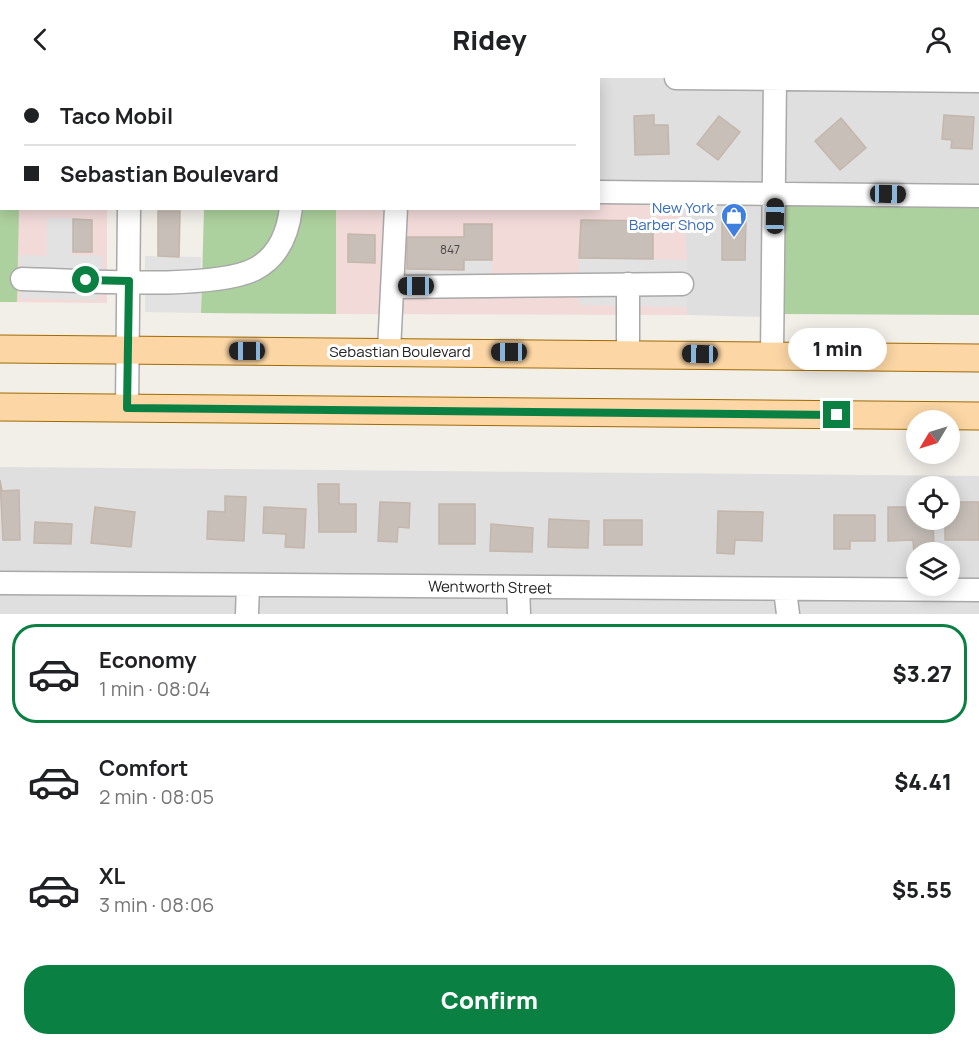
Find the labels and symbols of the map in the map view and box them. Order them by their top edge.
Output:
car [870,185,906,203]
place label: New York Barber Shop [629,197,715,235]
car [766,198,784,234]
shop icon: New York Barber Shop [719,201,749,239]
house number: 847 [440,241,460,258]
route start [72,266,99,293]
car [398,277,434,295]
callout: 1 min [788,328,886,370]
street label: Sebastian Boulevard [329,341,471,362]
car [229,342,265,360]
car [491,343,527,361]
car [682,345,718,363]
route end [823,401,850,428]
north arrow [906,410,960,464]
street label: Wentworth Street [428,575,552,599]

